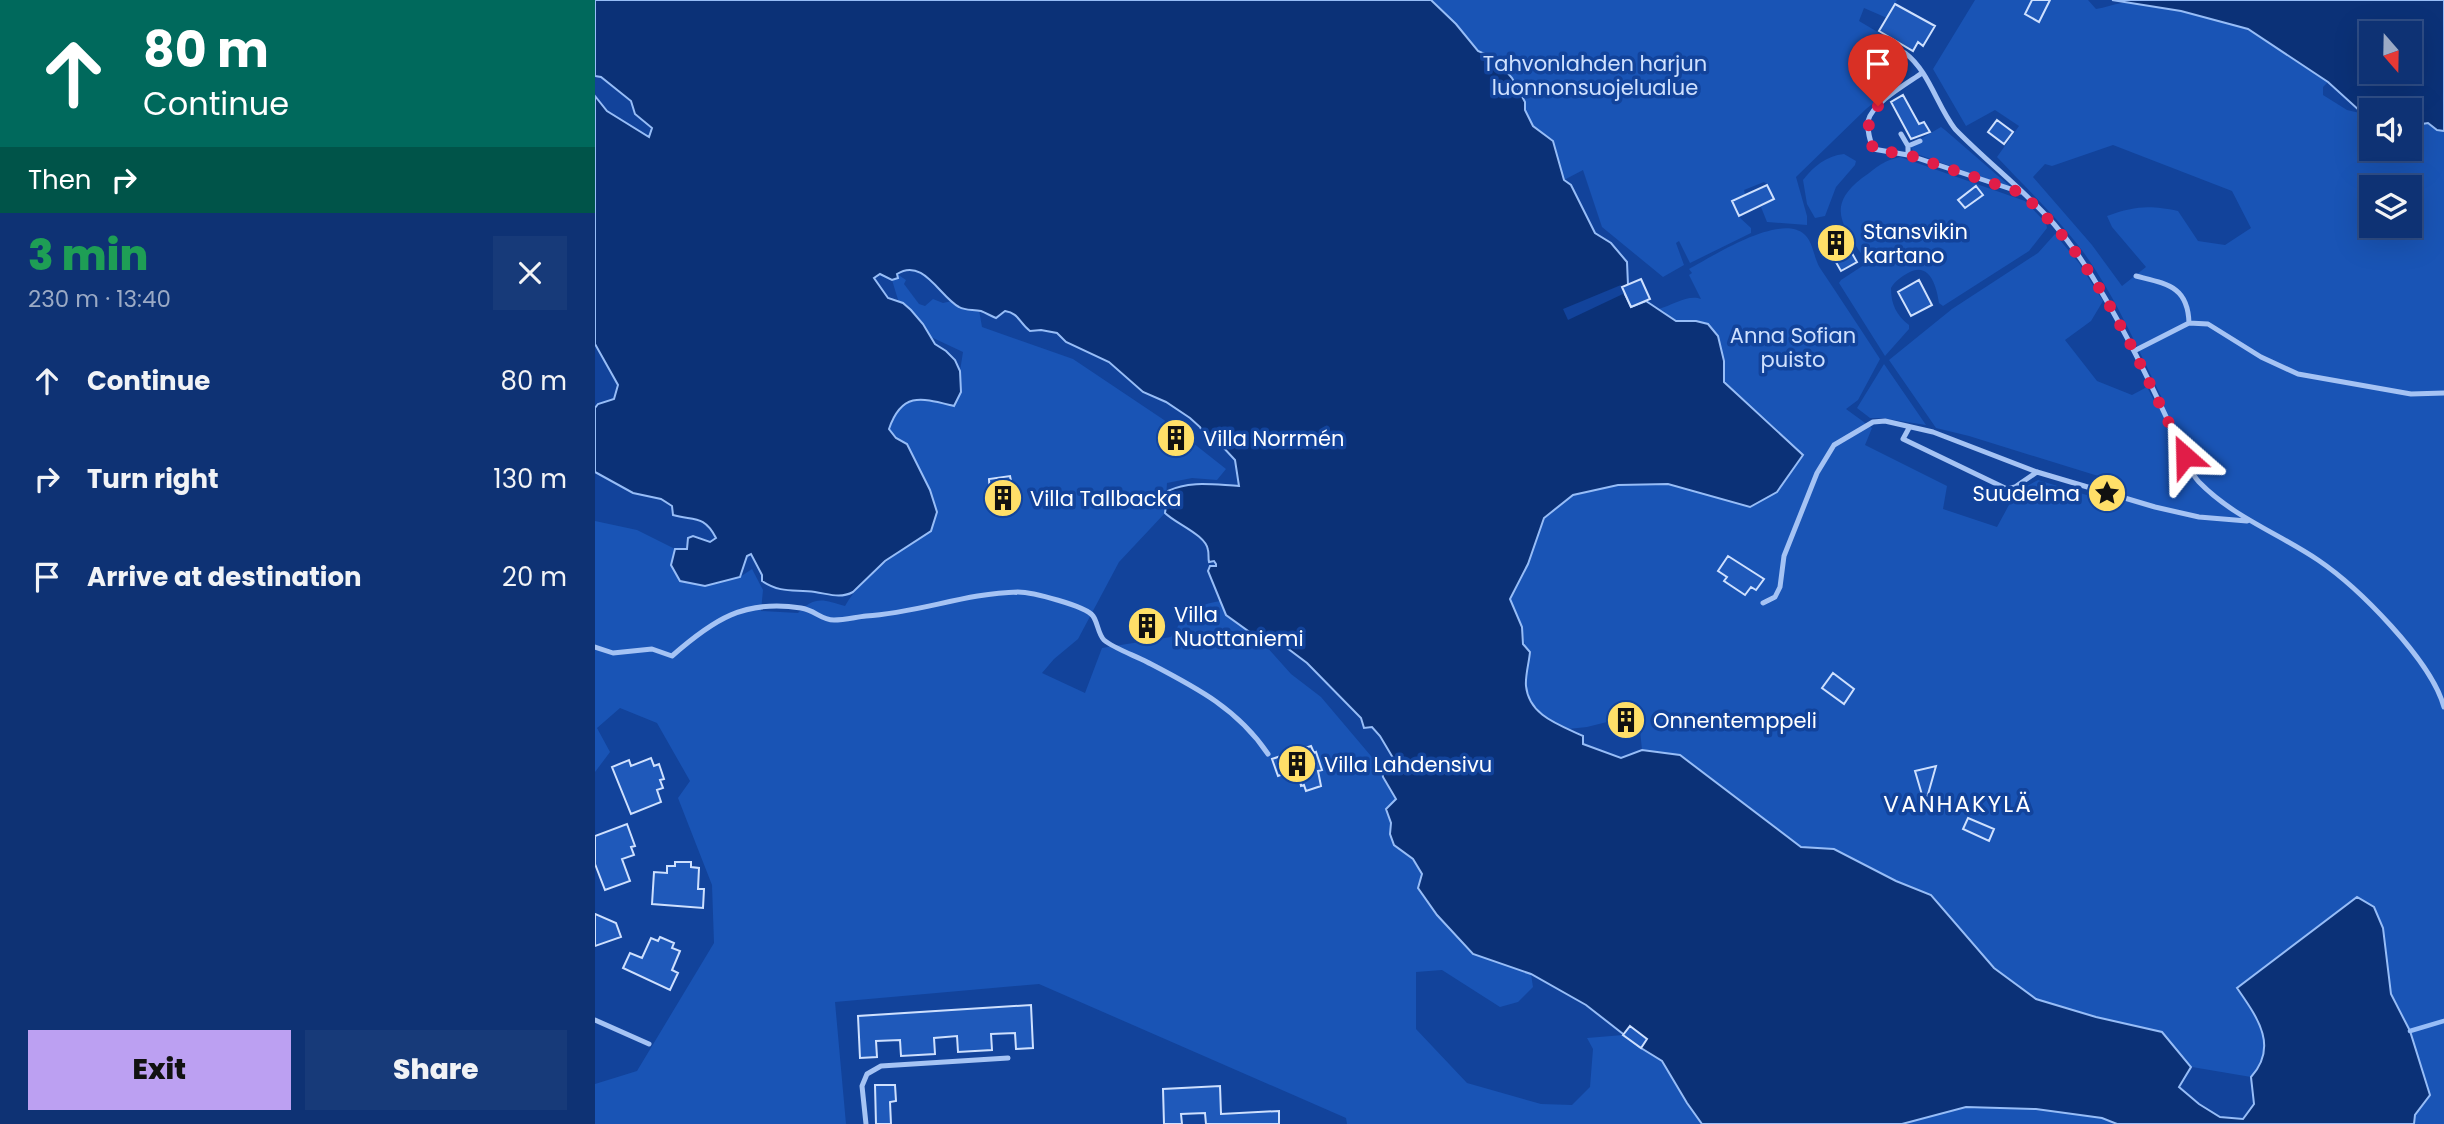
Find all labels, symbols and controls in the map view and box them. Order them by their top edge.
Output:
text: 80 m [143,16,269,84]
north arrow [2359,21,2422,84]
map controls [2359,21,2422,238]
icon: ahead [28,28,119,119]
pin [1848,34,1908,106]
icon: arrive [1859,45,1897,83]
park label: Tahvonlahden harjun luonnonsuojelualue [1483,49,1707,102]
text: Continue [143,81,289,126]
button: sound [2359,98,2422,161]
icon: right [105,161,143,199]
text: Then [28,162,91,198]
button: layers [2359,175,2422,238]
place label: Stansvikin kartano [1863,217,1968,270]
building icon: Stansvikin kartano [1815,222,1857,264]
text: 3 min [28,226,148,285]
button: close [493,236,567,310]
text: 230 m · 13:40 [28,283,171,315]
park label: Anna Sofian puisto [1730,321,1856,374]
icon: ahead [28,362,66,400]
text: Continue [87,363,210,399]
text: 80 m [501,363,567,399]
building icon: Villa Norrmén [1155,417,1197,459]
position arrow [2148,419,2222,493]
place label: Villa Norrmén [1203,424,1344,453]
icon: right [28,460,66,498]
text: Turn right [87,461,219,497]
text: 130 m [493,461,567,497]
place icon: Suudelma [2086,472,2128,514]
building icon: Villa Tallbacka [982,477,1024,519]
place label: Suudelma [1973,479,2080,508]
place label: Villa Tallbacka [1030,484,1182,513]
icon: arrive [28,558,66,596]
text: Arrive at destination [87,559,362,595]
text: 20 m [502,559,567,595]
place label: Villa Nuottaniemi [1174,600,1304,653]
building icon: Villa Nuottaniemi [1126,605,1168,647]
building icon: Onnentemppeli [1605,699,1647,741]
place label: Onnentemppeli [1653,706,1817,735]
building icon: Villa Lahdensivu [1276,743,1318,785]
place label: Villa Lahdensivu [1324,750,1492,779]
district label: VANHAKYLÄ [1883,788,2033,820]
button: Exit [28,1030,291,1110]
button: Share [305,1030,567,1110]

